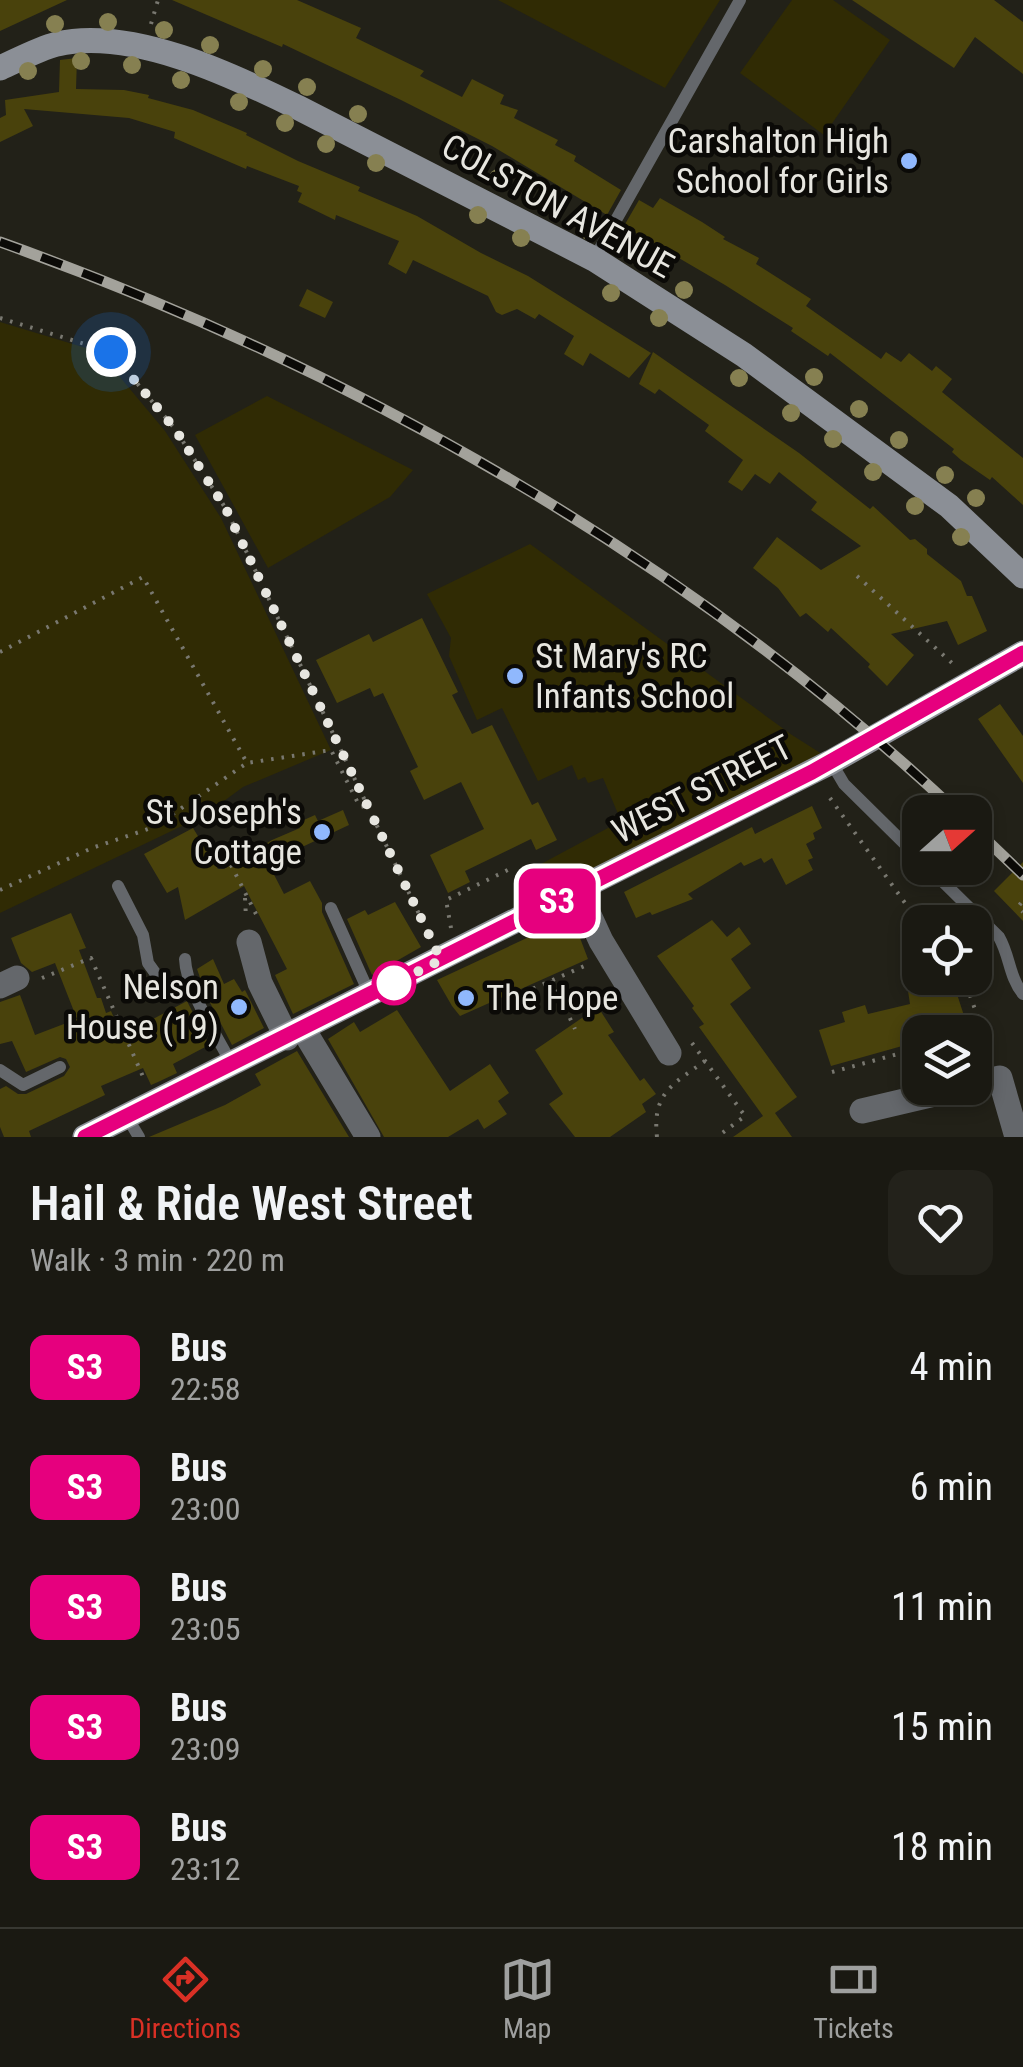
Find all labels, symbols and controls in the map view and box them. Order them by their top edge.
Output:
place label: Carshalton High School for Girls [668,121,889,202]
street label: COLSTON AVENUE [435,126,681,287]
marker: Carshalton High School for Girls [898,150,920,172]
your location [86,327,136,377]
place label: St Mary's RC Infants School [535,636,734,717]
marker: St Mary's RC Infants School [504,665,526,687]
street label: WEST STREET [606,727,799,852]
place label: St Joseph's Cottage [146,792,302,873]
north arrow [902,795,992,885]
map controls [902,795,992,1105]
marker: St Joseph's Cottage [311,821,333,843]
line badge: S3 [512,868,602,934]
text: S3 [539,881,575,922]
button: locate [902,905,992,995]
unlabelled marker [373,962,415,1004]
place label: Nelson House (19) [66,967,219,1048]
place label: The Hope [486,978,619,1019]
marker: The Hope [455,987,477,1009]
marker: Nelson House (19) [228,996,250,1018]
button: layers [902,1015,992,1105]
button: heart [888,1170,993,1275]
text: Hail & Ride West Street [30,1175,473,1232]
text: Walk · 3 min · 220 m [30,1241,285,1279]
text: Bus [170,1326,227,1370]
text: 4 min [910,1345,993,1389]
text: S3 [67,1347,103,1388]
text: 22:58 [170,1370,241,1408]
text: Bus [170,1446,227,1490]
text: 6 min [910,1465,993,1509]
text: S3 [67,1467,103,1508]
text: 23:00 [170,1490,241,1528]
text: Bus [170,1566,227,1610]
text: 11 min [891,1585,993,1629]
text: S3 [67,1587,103,1628]
text: 23:05 [170,1610,241,1648]
text: Bus [170,1686,227,1730]
text: 15 min [891,1705,993,1749]
text: S3 [67,1707,103,1748]
text: 23:09 [170,1730,241,1768]
text: Bus [170,1806,227,1850]
text: 18 min [891,1825,993,1869]
text: S3 [67,1827,103,1868]
text: 23:12 [170,1850,241,1888]
tab: Directions [129,1952,241,2045]
tab: Map [500,1952,555,2045]
tab: Tickets [813,1952,894,2045]

